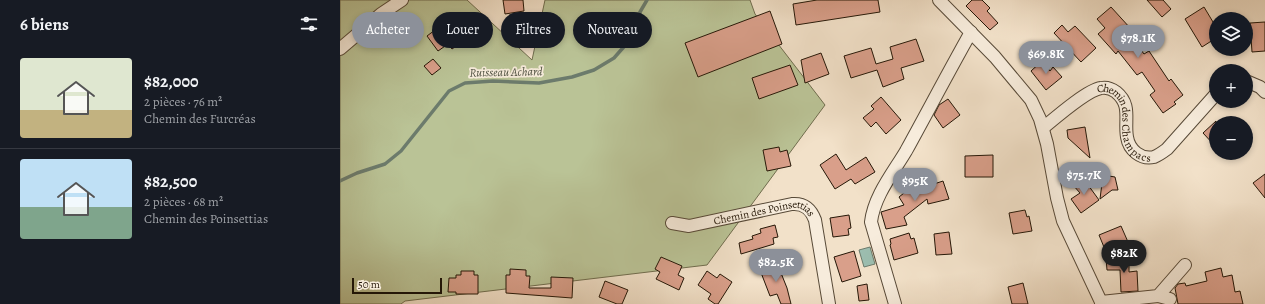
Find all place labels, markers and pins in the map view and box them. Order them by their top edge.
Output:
pin: $78.1K [1105,25,1171,59]
pin: $69.8K [1013,41,1079,75]
pin: $75.7K [1051,162,1117,196]
pin: $95K [891,168,939,202]
pin: $82K [1100,240,1148,274]
pin: $82.5K [743,249,809,283]

